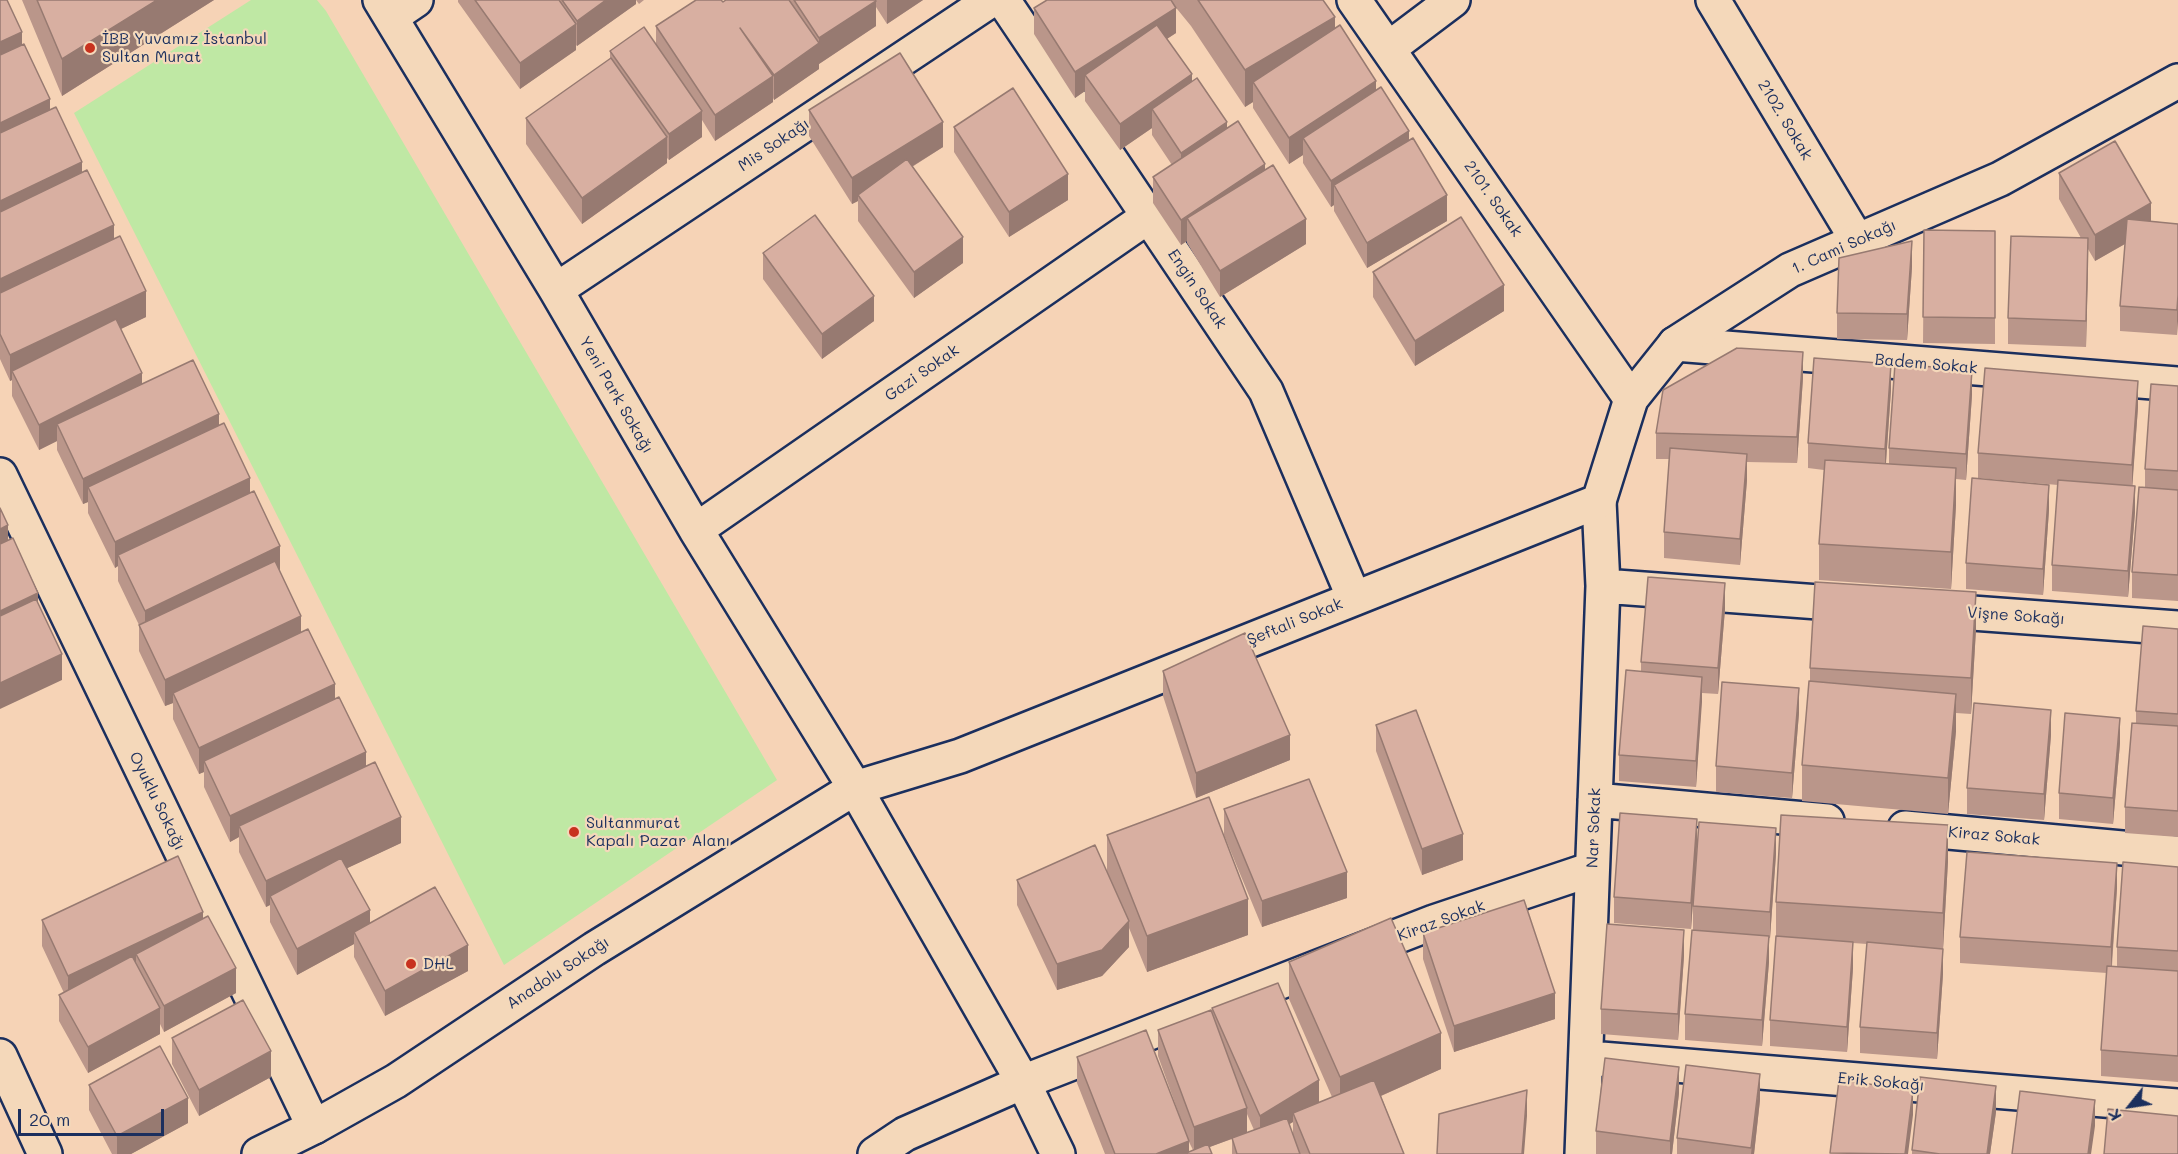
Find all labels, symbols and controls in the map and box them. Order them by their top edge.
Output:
place label: İBB Yuvamız İstanbul Sultan Murat [102,29,267,67]
marker: İBB Yuvamız İstanbul Sultan Murat [83,41,97,55]
street label: 2102. Sokak [1754,76,1816,164]
street label: Mis Sokağı [735,114,813,176]
street label: 2101. Sokak [1460,157,1526,241]
street label: 1. Cami Sokağı [1789,215,1899,279]
street label: Engin Sokak [1163,246,1231,332]
street label: Yeni Park Sokağı [575,333,657,457]
street label: Gazi Sokak [881,340,963,406]
street label: Badem Sokak [1874,350,1978,378]
street label: Şeftali Sokak [1244,594,1346,650]
street label: Vişne Sokağı [1966,603,2066,629]
street label: Oyuklu Sokağı [125,749,189,853]
street label: Nar Sokak [1583,787,1605,869]
place label: Sultanmurat Kapalı Pazar Alanı [586,813,730,851]
street label: Kiraz Sokak [1947,822,2041,850]
marker: Sultanmurat Kapalı Pazar Alanı [567,825,581,839]
street label: Kiraz Sokak [1394,896,1488,946]
street label: Anadolu Sokağı [503,933,613,1013]
place label: DHL [423,954,454,974]
marker: DHL [404,957,418,971]
street label: Erik Sokağı [1837,1069,1925,1095]
north arrow [2100,1076,2160,1136]
scale bar [21,1097,166,1135]
text: K [2102,1105,2126,1125]
text: 20 m [29,1107,70,1131]

